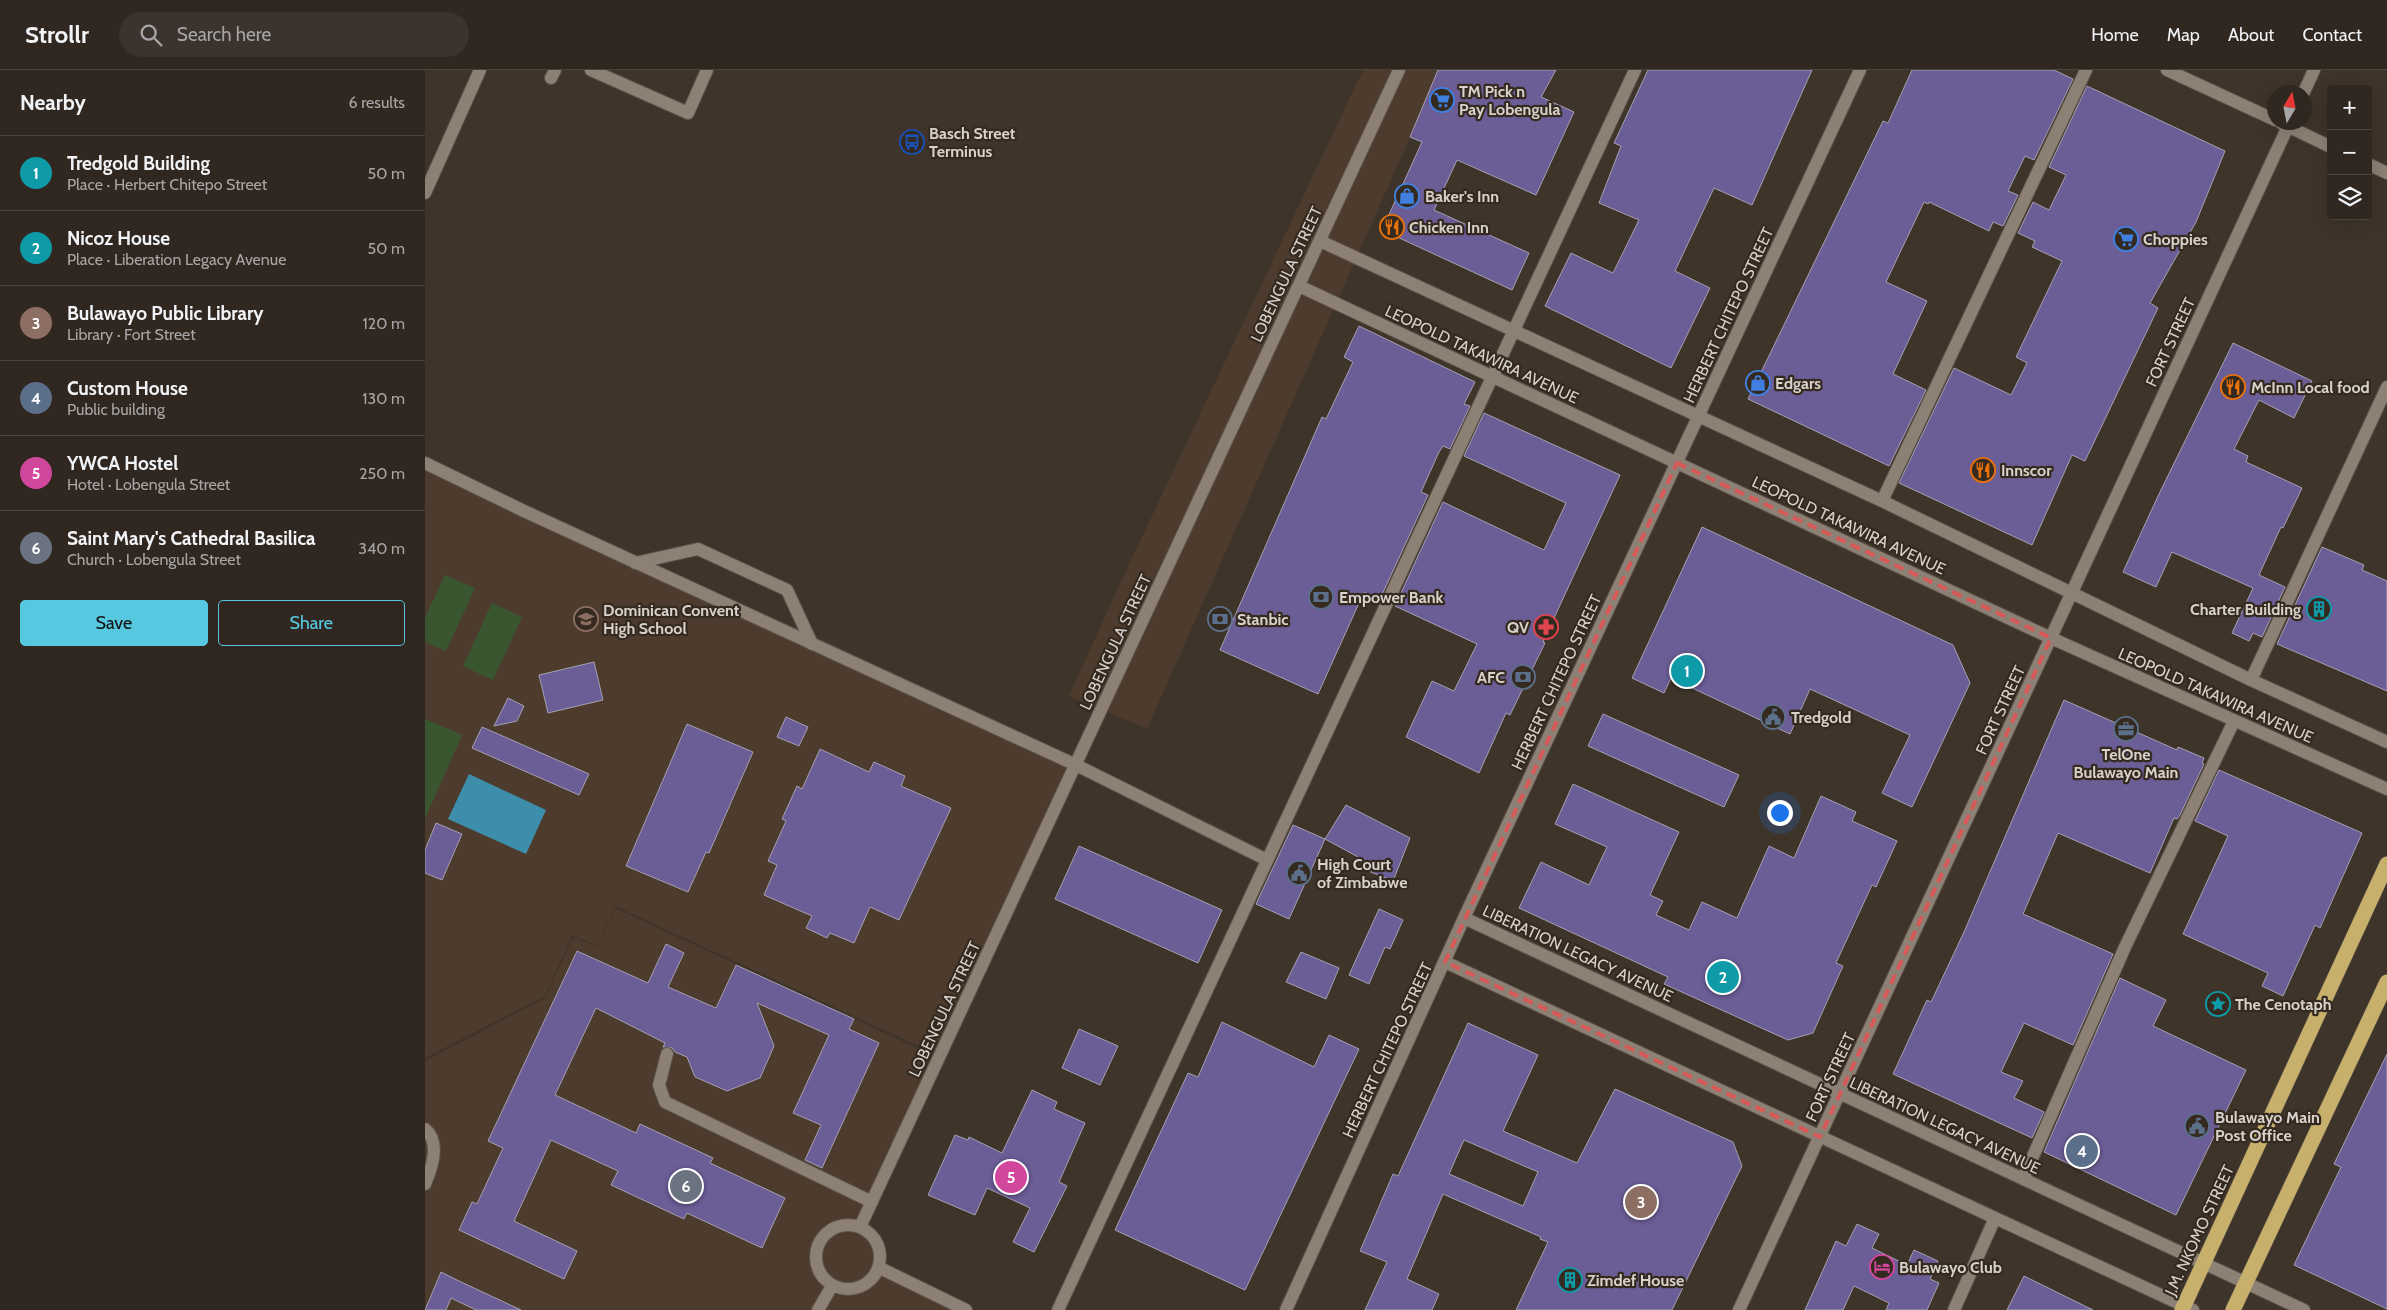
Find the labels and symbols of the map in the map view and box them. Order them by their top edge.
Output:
place label: TM Pick n Pay Lobengula [1459,82,1560,119]
north arrow [2267,85,2312,130]
supermarket icon: TM Pick n Pay Lobengula [1429,87,1455,113]
place label: Basch Street Terminus [929,124,1016,161]
bus stop icon: Basch Street Terminus [899,129,925,155]
shop icon: Baker's Inn [1394,183,1420,209]
place label: Baker's Inn [1425,187,1499,206]
street label: LOBENGULA STREET [1247,203,1326,345]
restaurant icon: Chicken Inn [1379,214,1405,240]
place label: Chicken Inn [1409,218,1489,237]
street label: HERBERT CHITEPO STREET [1679,224,1778,406]
supermarket icon: Choppies [2113,226,2139,252]
place label: Choppies [2143,230,2208,249]
street label: FORT STREET [2142,294,2200,390]
street label: LEOPOLD TAKAWIRA AVENUE [1382,301,1582,408]
shop icon: Edgars [1745,370,1771,396]
place label: Edgars [1775,374,1821,393]
restaurant icon: McInn Local food [2220,374,2246,400]
place label: McInn Local food [2251,378,2370,397]
restaurant icon: Innscor [1970,457,1996,483]
place label: Innscor [2001,461,2052,480]
street label: LEOPOLD TAKAWIRA AVENUE [1749,472,1949,579]
street label: LOBENGULA STREET [1076,571,1155,713]
bank icon: Empower Bank [1308,584,1334,610]
place label: Empower Bank [1339,588,1444,607]
street label: HERBERT CHITEPO STREET [1507,591,1606,773]
building icon: Charter Building [2306,596,2332,622]
place label: Charter Building [2190,600,2301,619]
place label: Dominican Convent High School [603,601,740,638]
school or university icon: Dominican Convent High School [573,606,599,632]
bank icon: Stanbic [1207,606,1233,632]
place label: Stanbic [1237,610,1289,629]
pharmacy icon: QV [1533,614,1559,640]
place label: QV [1507,618,1529,637]
street label: LEOPOLD TAKAWIRA AVENUE [2115,644,2316,747]
pin: 1 [1671,652,1703,690]
street label: FORT STREET [1972,662,2030,758]
bank icon: AFC [1510,664,1536,690]
place label: AFC [1477,668,1505,687]
public building icon: Tredgold [1760,704,1786,730]
place label: Tredgold [1791,708,1851,727]
office icon: TelOne Bulawayo Main [2113,716,2139,742]
place label: TelOne Bulawayo Main [2074,745,2178,782]
your location [1767,800,1793,826]
place label: High Court of Zimbabwe [1317,855,1407,892]
public building icon: High Court of Zimbabwe [1286,860,1312,886]
street label: LIBERATION LEGACY AVENUE [1480,901,1676,1006]
street label: LOBENGULA STREET [905,938,984,1080]
pin: 2 [1707,958,1739,996]
street label: HERBERT CHITEPO STREET [1338,959,1437,1141]
place icon: The Cenotaph [2205,991,2231,1017]
place label: The Cenotaph [2235,995,2332,1014]
street label: FORT STREET [1802,1029,1860,1125]
street label: LIBERATION LEGACY AVENUE [1847,1073,2043,1178]
place label: Bulawayo Main Post Office [2215,1108,2320,1145]
public building icon: Bulawayo Main Post Office [2184,1113,2210,1139]
pin: 4 [2066,1132,2098,1170]
pin: 5 [995,1158,1027,1196]
street label: J.M. NKOMO STREET [2160,1161,2238,1300]
pin: 6 [670,1167,702,1205]
pin: 3 [1625,1183,1657,1221]
hotel icon: Bulawayo Club [1869,1254,1895,1280]
place label: Bulawayo Club [1899,1258,2002,1277]
building icon: Zimdef House [1557,1267,1583,1293]
place label: Zimdef House [1587,1271,1684,1290]

